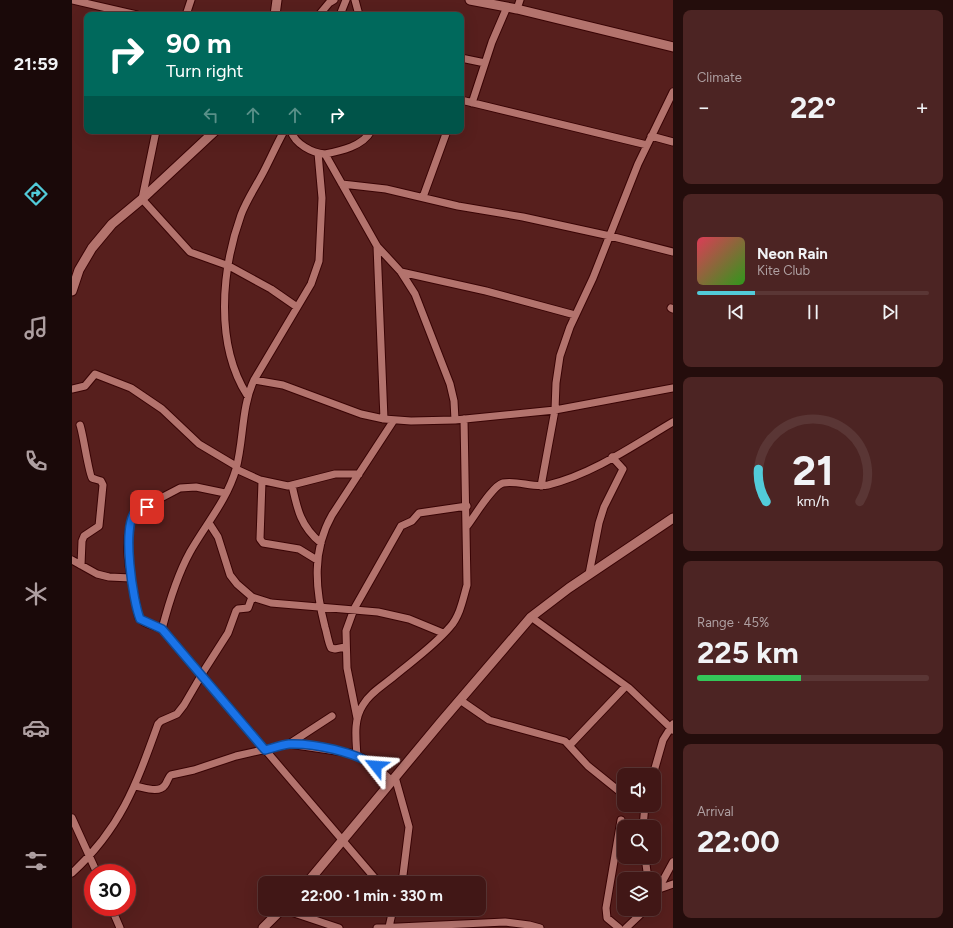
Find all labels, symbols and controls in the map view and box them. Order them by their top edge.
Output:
text: 90 m [166,26,231,60]
icon: right [100,28,152,80]
text: 21:59 [14,53,58,75]
text: Turn right [166,60,243,82]
text: Climate [697,70,742,85]
text: 22° [790,89,836,126]
text: − [697,94,711,121]
text: + [915,94,929,121]
icon: left [200,104,222,126]
icon: ahead [242,104,264,126]
icon: ahead [284,104,306,126]
icon: right [326,104,348,126]
icon: directions [22,180,50,208]
text: Neon Rain [757,245,828,263]
text: Kite Club [757,263,810,278]
icon: previous [725,301,747,323]
icon: pause [802,301,824,323]
icon: next [879,301,901,323]
icon: music [22,314,50,342]
text: 21 [792,445,834,495]
icon: phone [22,447,50,475]
pin [130,490,164,524]
text: km/h [797,492,829,510]
icon: arrive [136,496,158,518]
icon: climate [22,580,50,608]
text: Range · 45% [697,615,769,630]
text: 225 km [697,634,799,671]
icon: car [22,714,50,742]
position arrow [355,745,397,787]
map controls [617,768,661,916]
button: sound [617,768,661,812]
text: Arrival [697,804,734,819]
button: search [617,820,661,864]
text: 22:00 [697,823,780,860]
icon: filters [22,847,50,875]
speed limit sign: 30 [84,864,136,916]
button: layers [617,872,661,916]
text: 22:00 · 1 min · 330 m [301,887,443,905]

